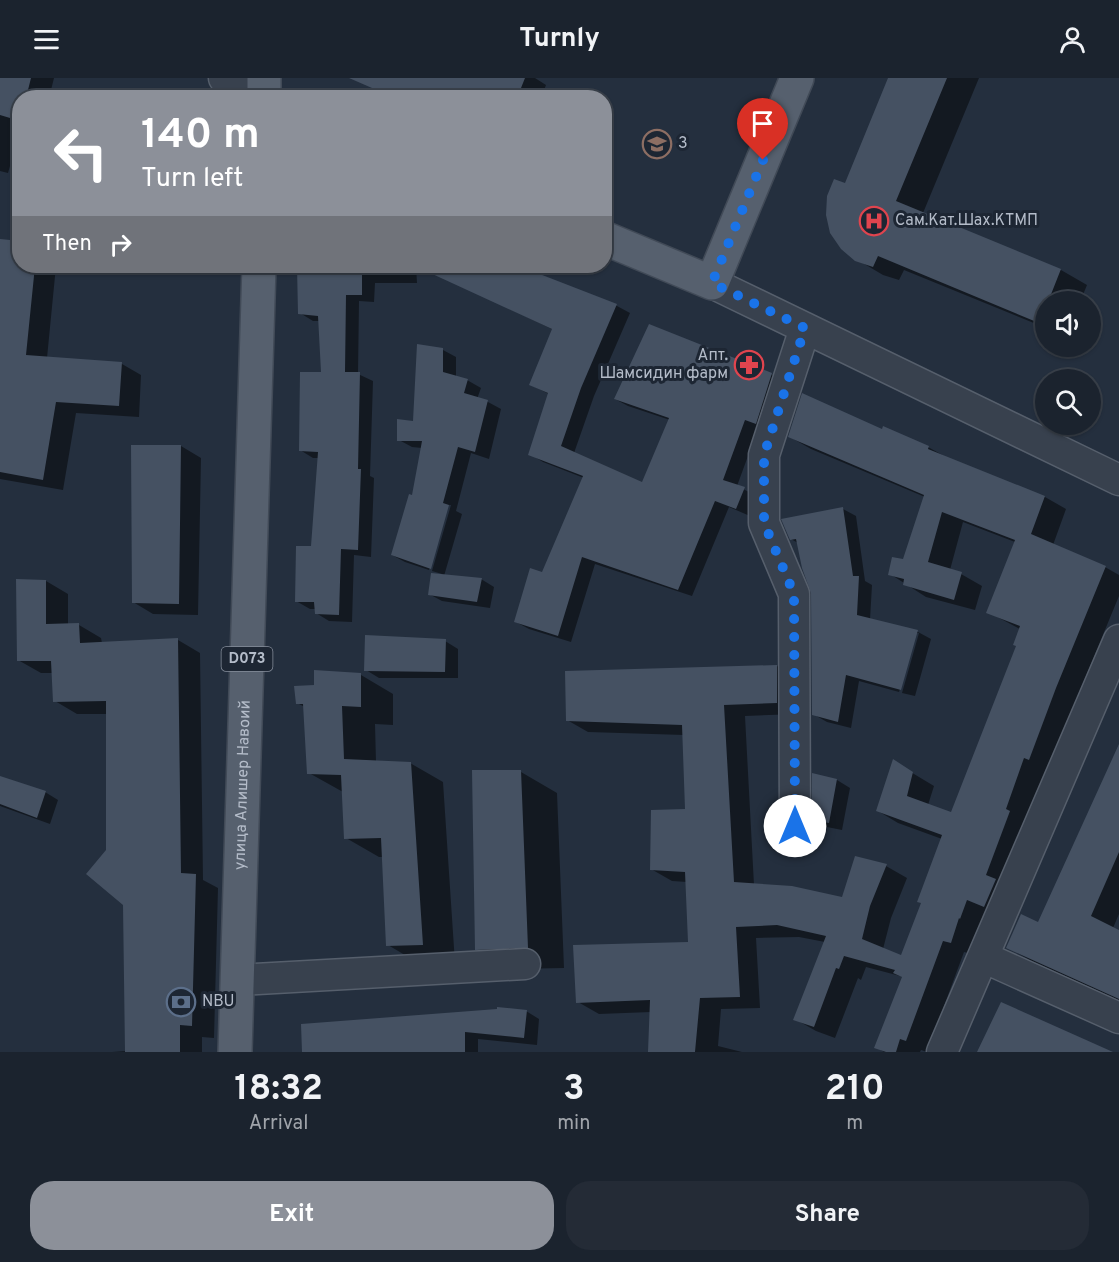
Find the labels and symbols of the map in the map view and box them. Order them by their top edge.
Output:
pin [737,98,788,160]
school or university icon: 3 [641,128,673,160]
place label: 3 [678,134,688,154]
hospital icon: Сам.Кат.Шах.КТМП [858,205,890,237]
place label: Сам.Кат.Шах.КТМП [895,211,1038,231]
place label: Апт. Шамсидин фарм [600,346,728,384]
pharmacy icon: Апт. Шамсидин фарм [733,349,765,381]
road number: D073 [222,647,272,671]
street label: улица Алишер Навоий [231,700,256,871]
position arrow [763,794,827,858]
bank icon: NBU [165,986,197,1018]
place label: NBU [202,992,235,1012]

